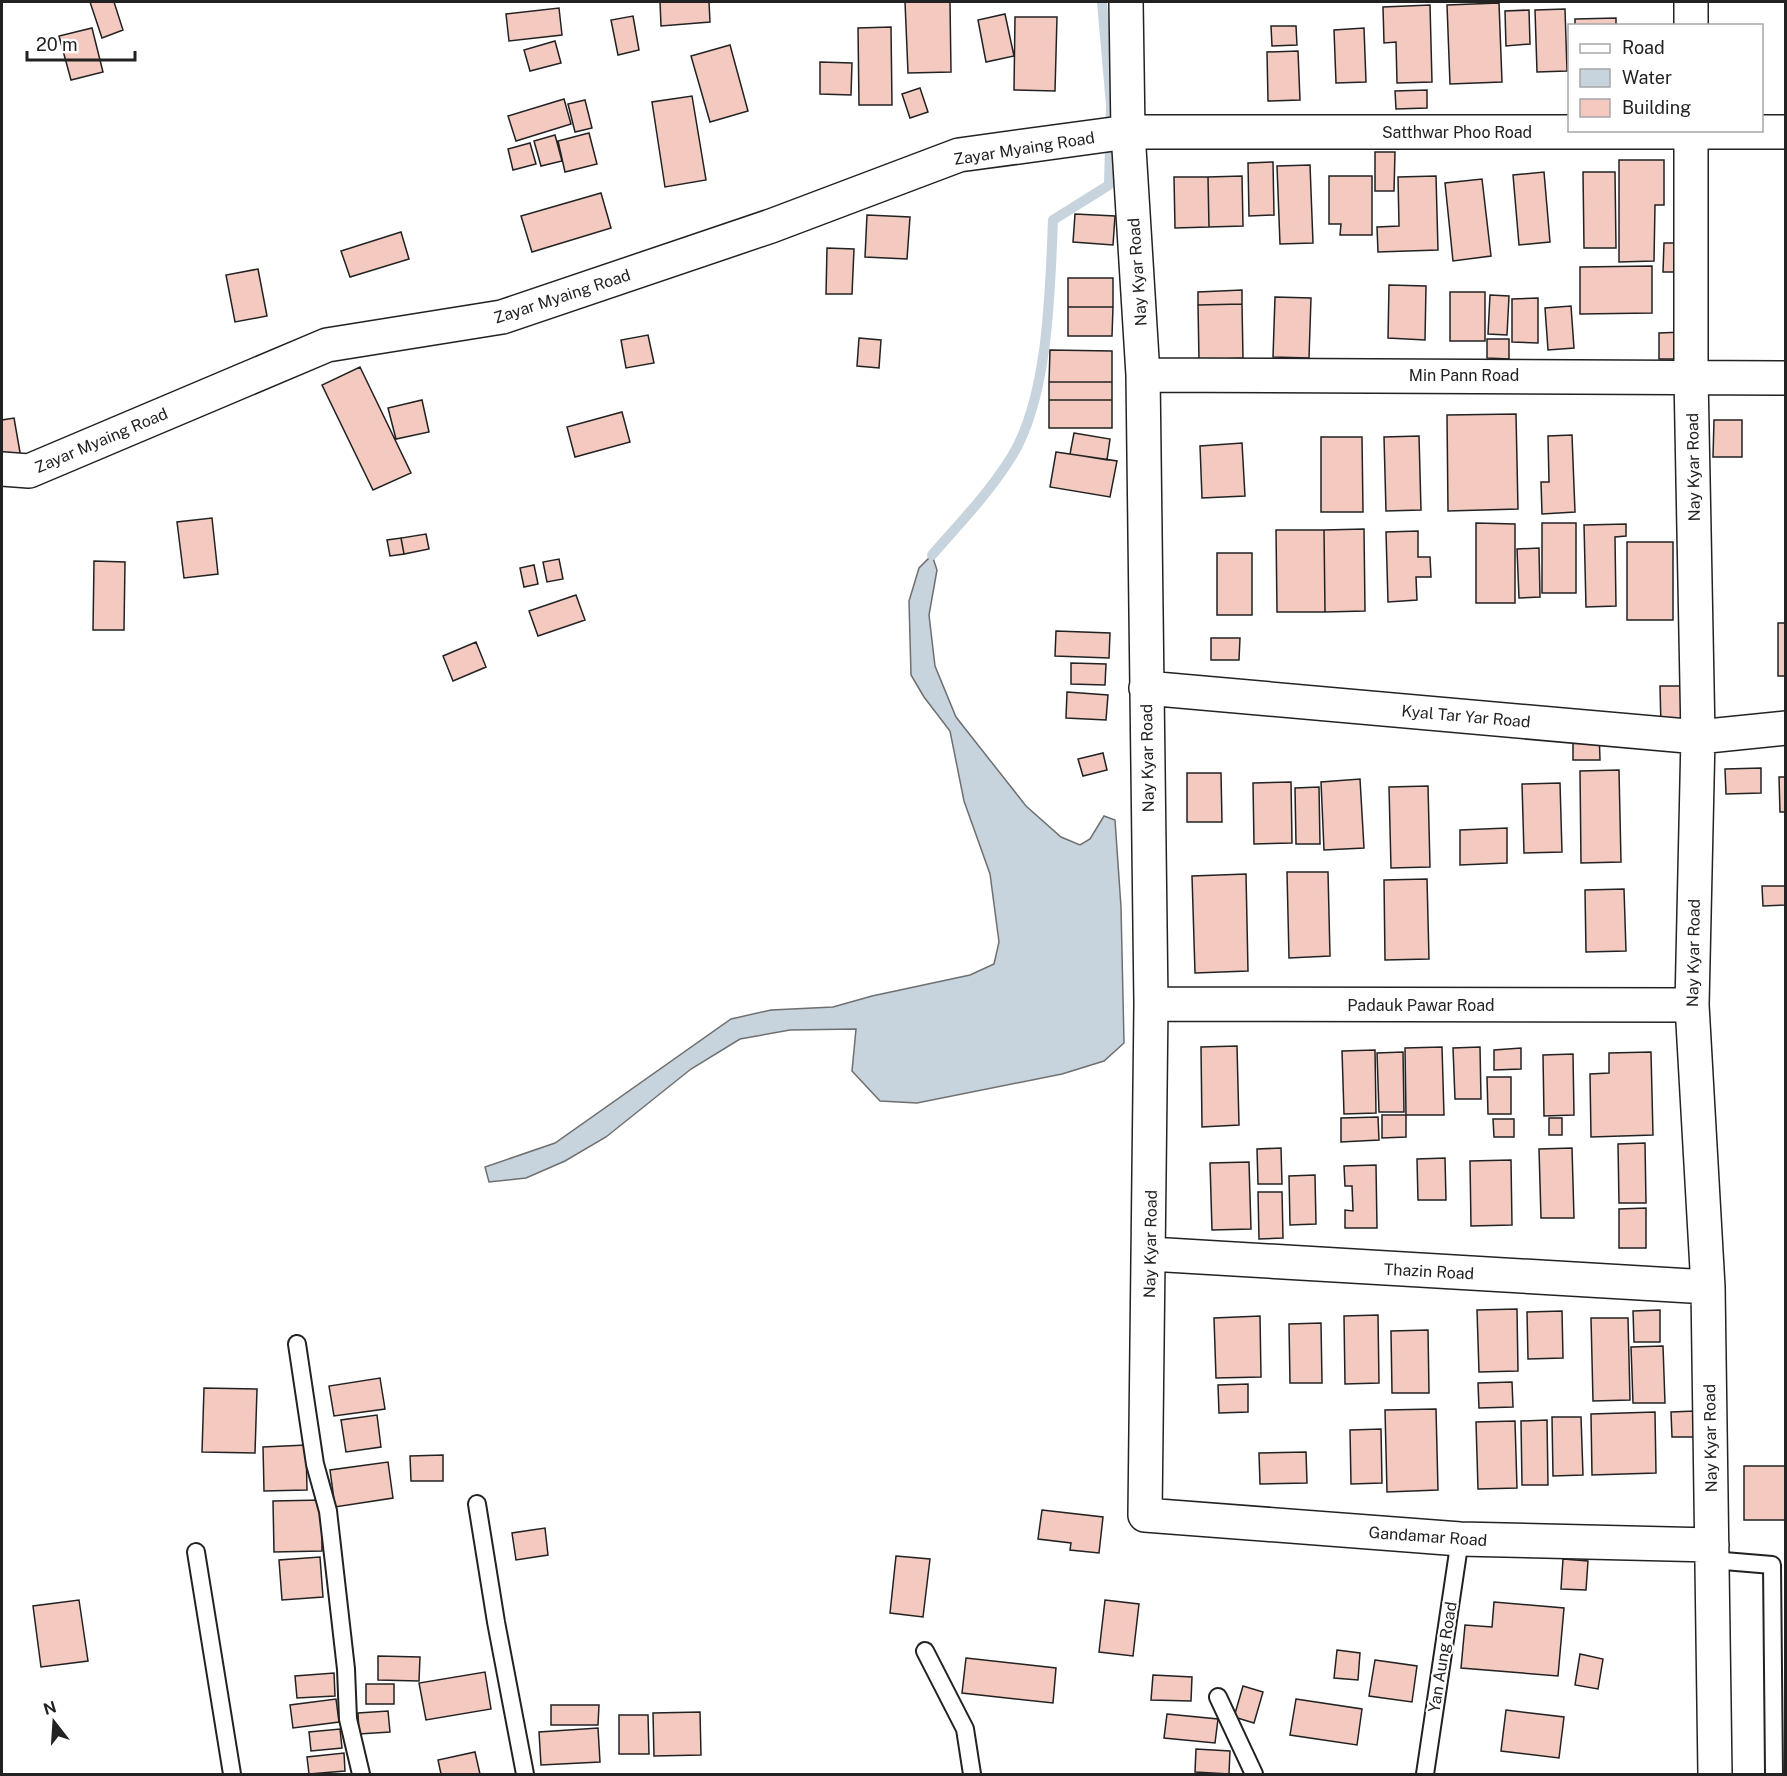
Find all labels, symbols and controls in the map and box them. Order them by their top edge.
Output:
scale bar [27,24,135,62]
legend [1568,24,1763,132]
text: 20 m [36,34,78,55]
text: Road [1622,37,1665,58]
text: Water [1622,67,1672,88]
text: Building [1622,97,1691,118]
street label: Satthwar Phoo Road [1382,123,1532,142]
street label: Zayar Myaing Road [952,128,1096,169]
street label: Nay Kyar Road [1124,217,1151,327]
street label: Zayar Myaing Road [491,265,633,328]
street label: Min Pann Road [1409,366,1519,385]
street label: Zayar Myaing Road [32,404,171,477]
street label: Nay Kyar Road [1683,413,1704,521]
street label: Kyal Tar Yar Road [1401,701,1531,732]
street label: Nay Kyar Road [1137,704,1158,812]
street label: Nay Kyar Road [1683,899,1704,1007]
street label: Padauk Pawar Road [1347,996,1495,1015]
street label: Nay Kyar Road [1140,1190,1161,1298]
street label: Thazin Road [1383,1260,1475,1283]
street label: Nay Kyar Road [1700,1384,1721,1492]
street label: Gandamar Road [1368,1523,1488,1550]
street label: Yan Aung Road [1424,1600,1461,1714]
north arrow [24,1692,84,1752]
text: N [41,1697,59,1719]

